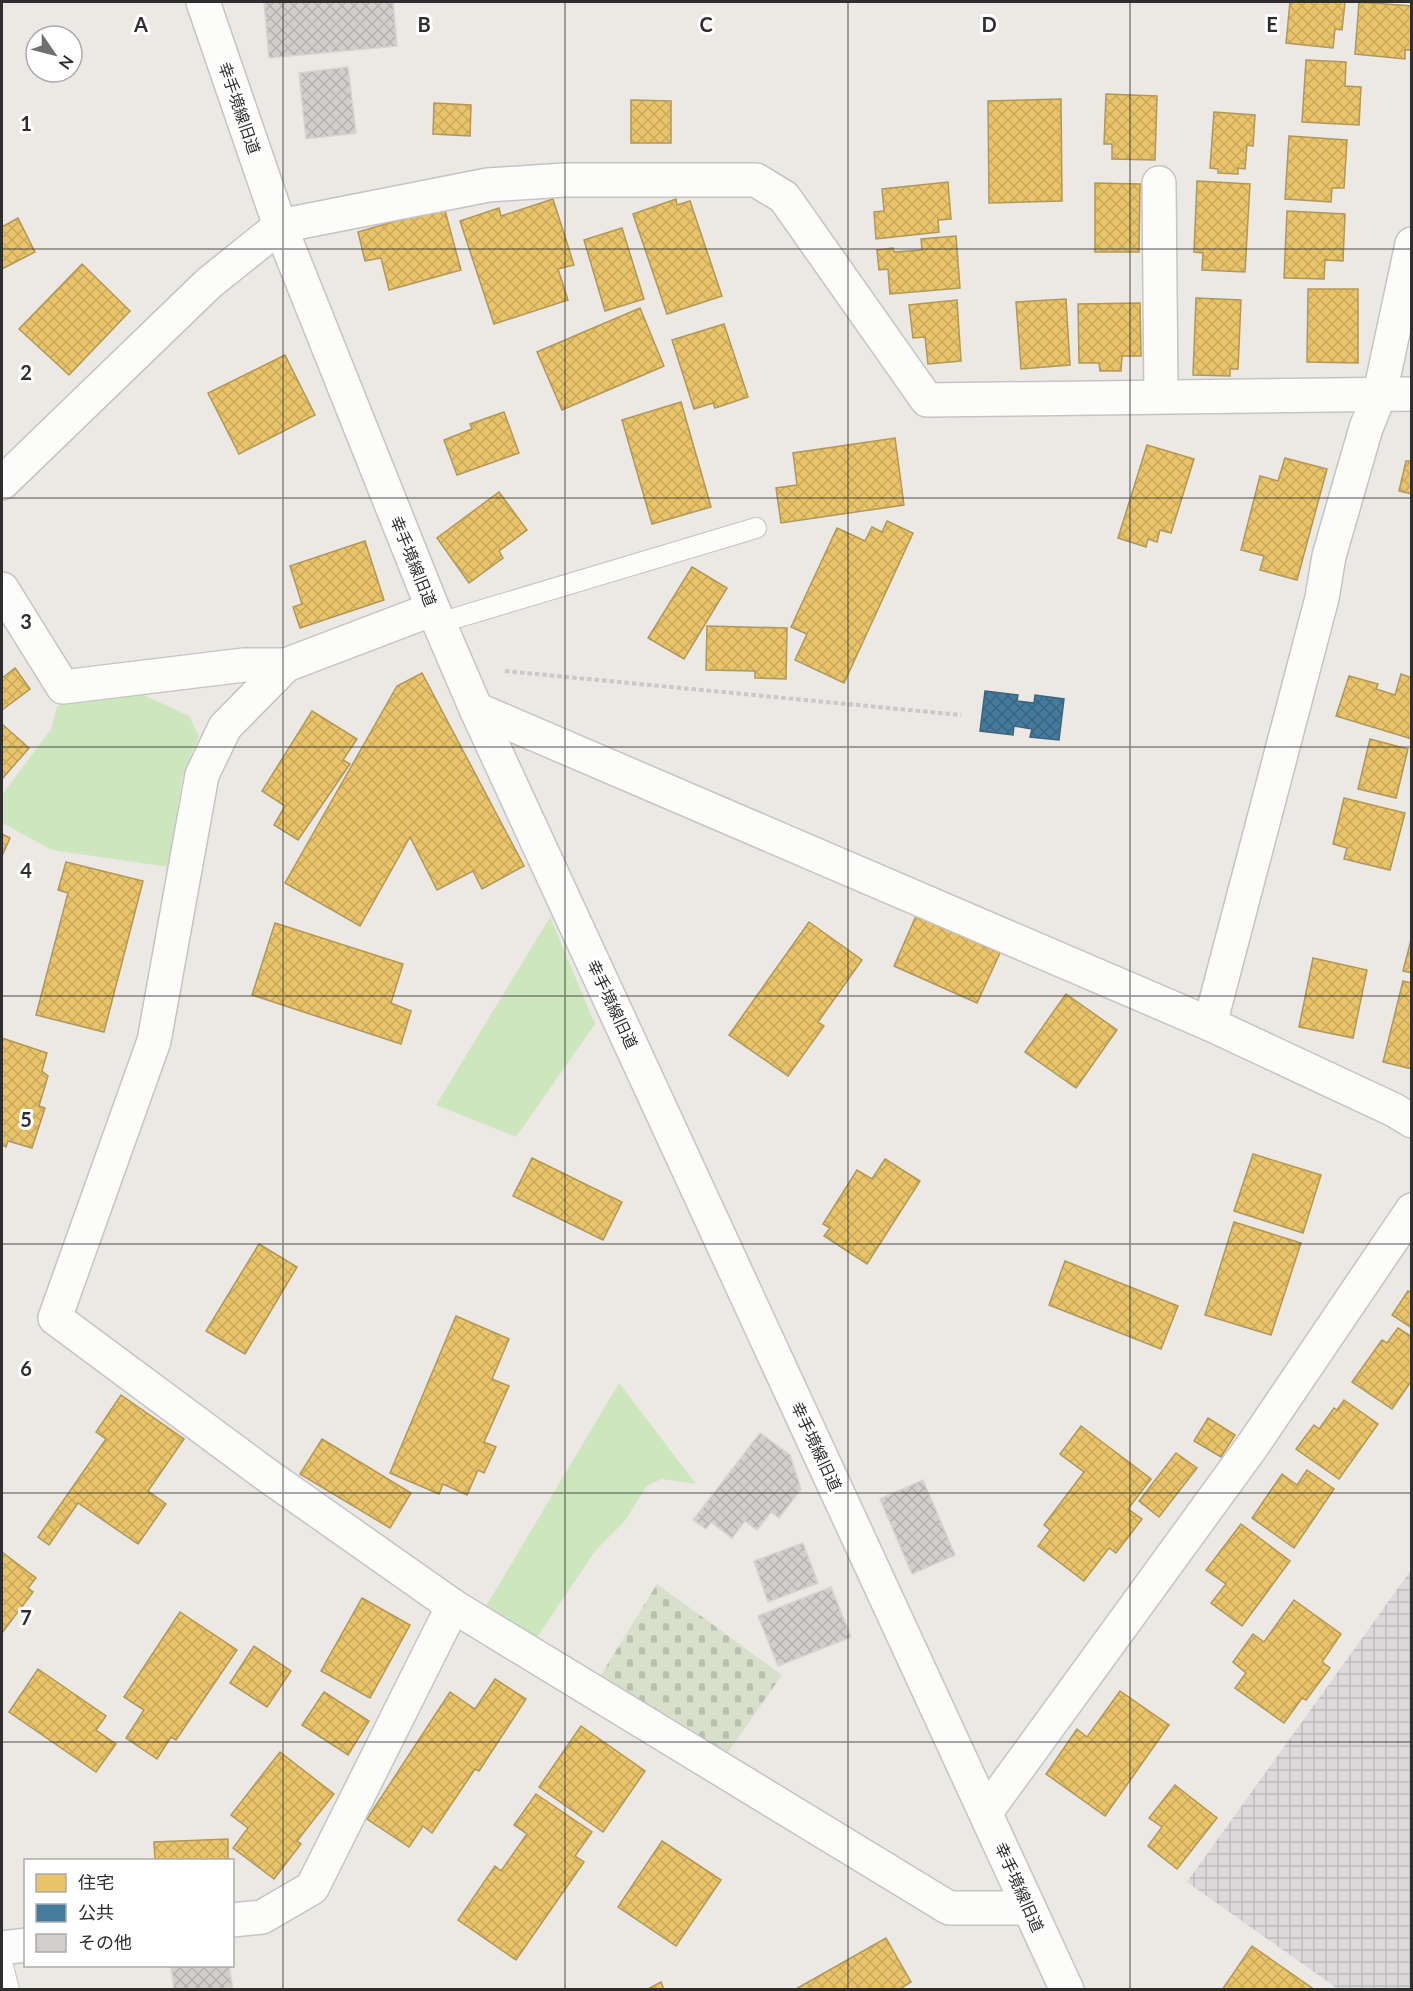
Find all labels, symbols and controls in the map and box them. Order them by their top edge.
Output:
text: A [133,12,148,36]
text: B [417,12,431,36]
text: C [699,12,713,36]
text: D [981,12,997,36]
text: E [1266,12,1278,36]
north arrow [24,24,84,84]
text: N [55,52,78,73]
street label: 幸手境線旧道 [215,60,265,156]
text: 1 [20,111,32,135]
text: 2 [20,360,32,384]
street label: 幸手境線旧道 [387,513,441,609]
text: 3 [20,609,32,633]
text: 4 [20,858,32,882]
street label: 幸手境線旧道 [584,956,642,1052]
text: 5 [20,1107,32,1131]
text: 6 [20,1356,32,1380]
street label: 幸手境線旧道 [788,1398,846,1494]
text: 7 [20,1605,32,1629]
street label: 幸手境線旧道 [992,1839,1048,1935]
legend [24,1859,234,1967]
text: 住宅 [78,1871,114,1893]
text: 公共 [78,1901,114,1923]
text: その他 [78,1931,132,1953]

